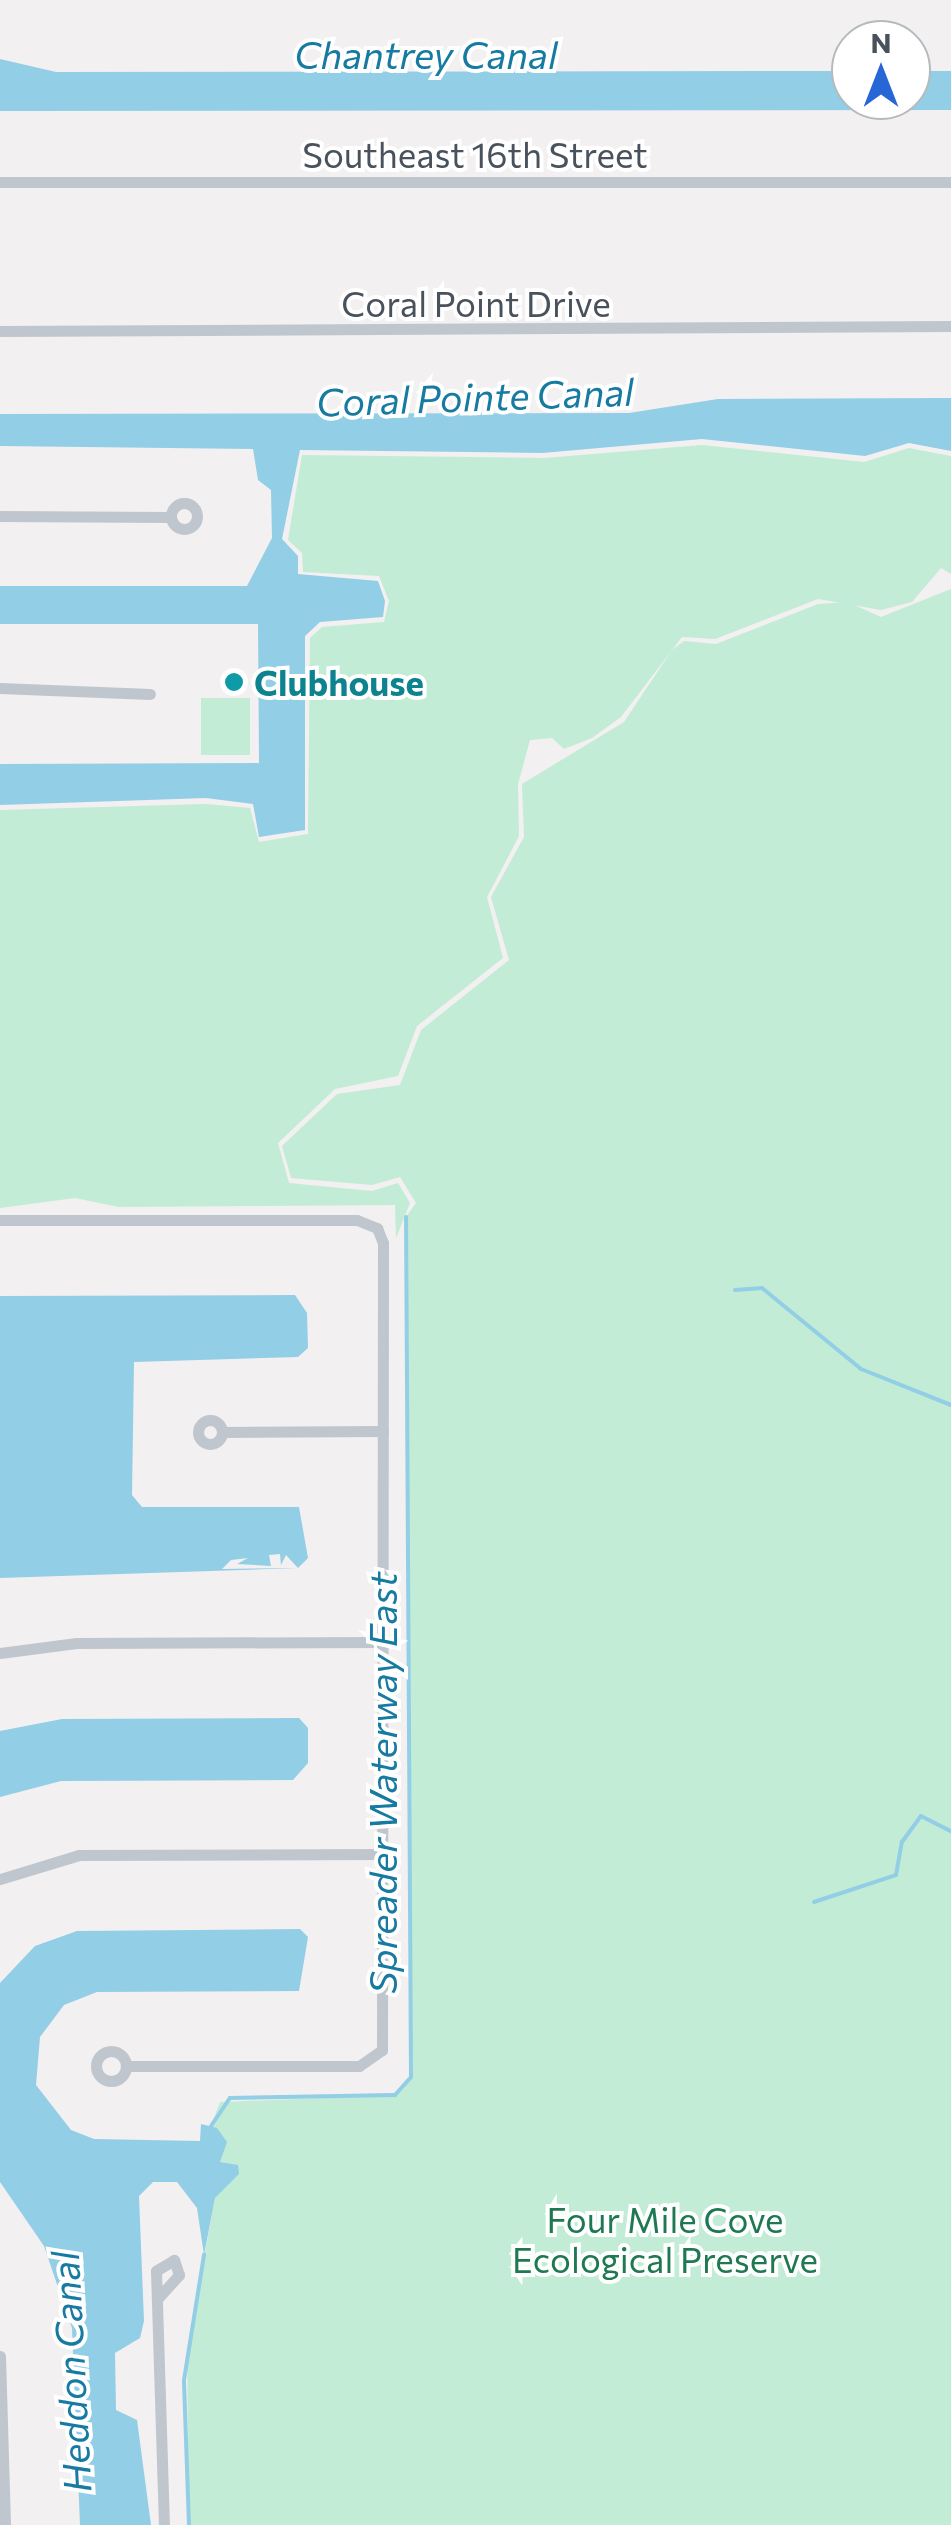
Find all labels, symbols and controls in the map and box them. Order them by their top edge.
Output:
north arrow [831,20,931,120]
text: N [871,25,892,59]
water label: Chantrey Canal [294,31,558,77]
street label: Southeast 16th Street [302,133,648,175]
street label: Coral Point Drive [341,282,611,324]
water label: Coral Pointe Canal [315,368,635,424]
place label: Clubhouse [254,661,424,703]
marker: Clubhouse [223,671,245,693]
water label: Spreader Waterway East [359,1572,405,1994]
park label: Four Mile Cove Ecological Preserve [512,2198,818,2280]
water label: Heddon Canal [41,2250,99,2494]

